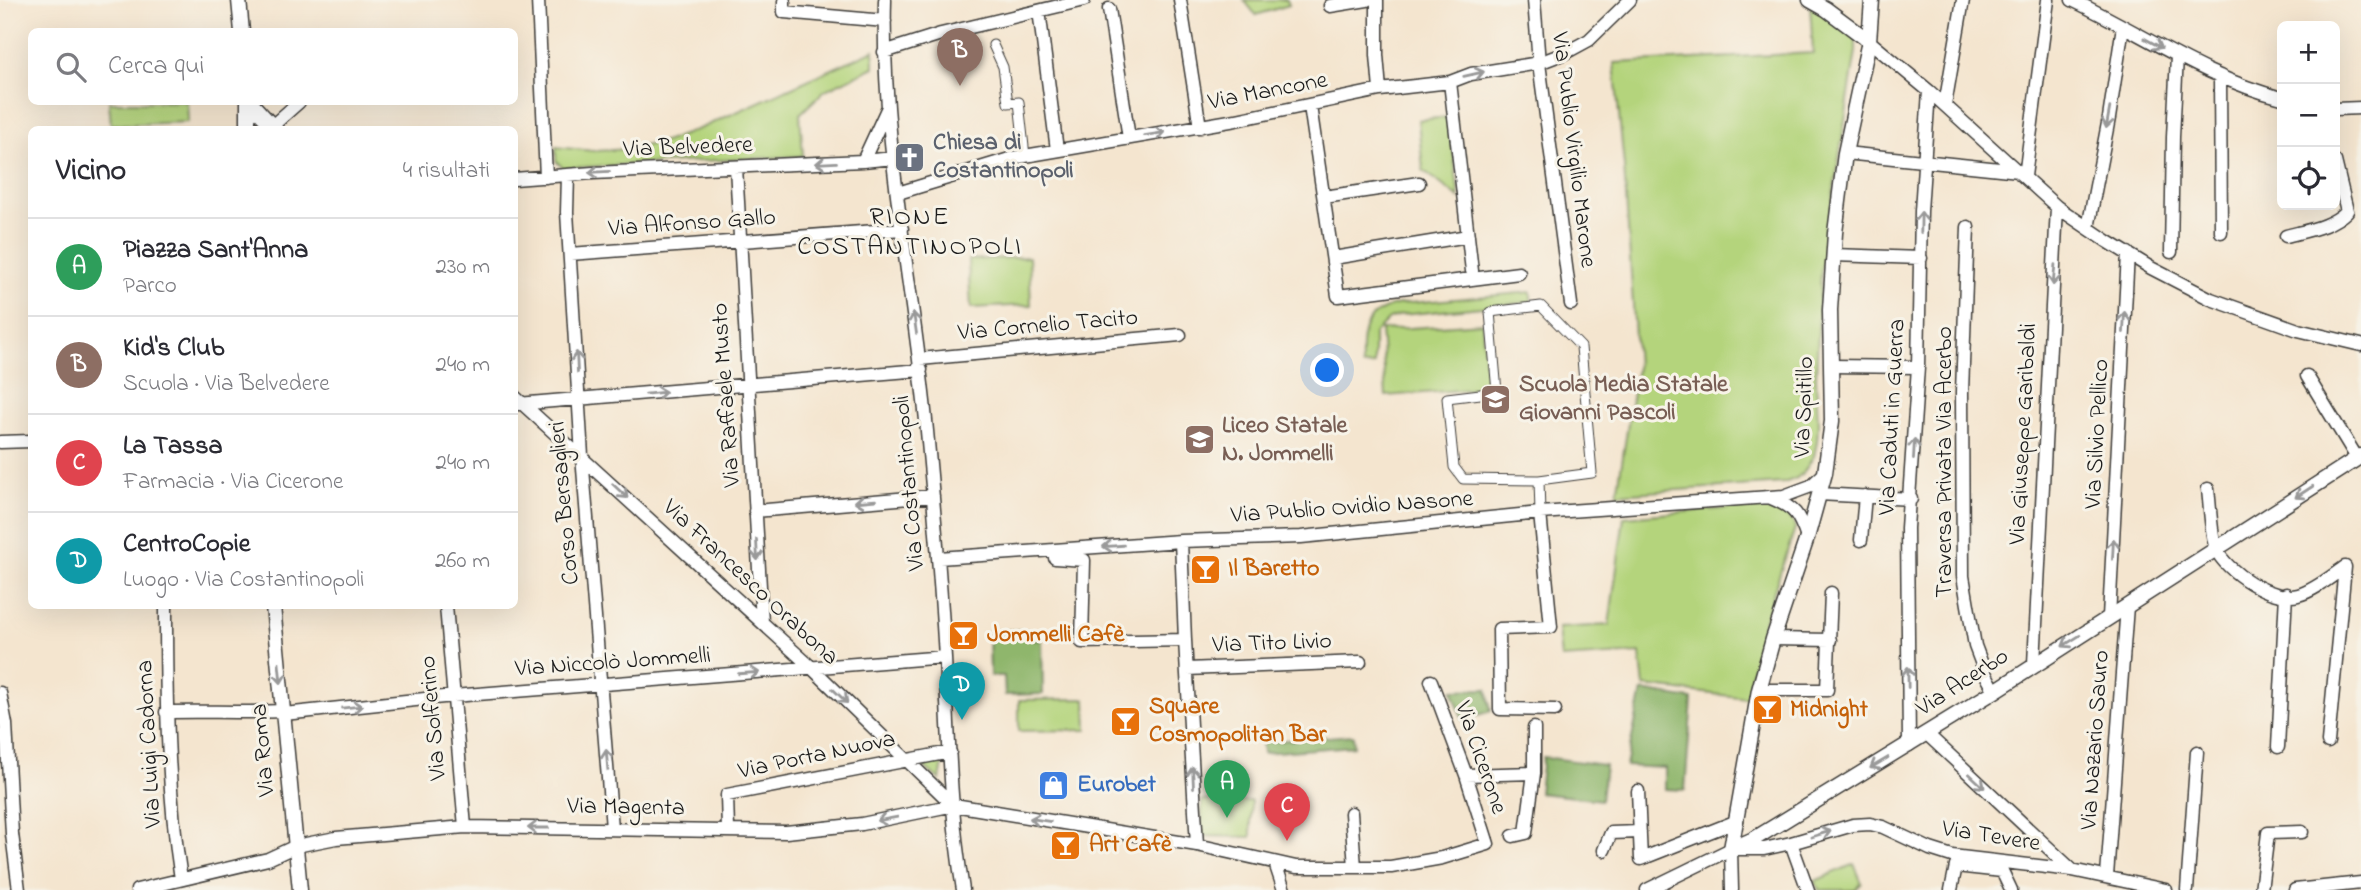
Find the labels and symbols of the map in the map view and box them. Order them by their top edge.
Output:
pin: B [937,28,983,86]
street label: Via Publio Virgilio Marone [1541,29,1605,270]
one-way arrow [2143,36,2163,50]
street label: Via Mancone [1204,63,1331,121]
one-way arrow [1462,67,1485,80]
one-way arrow [2101,106,2115,129]
place label: Chiesa di Costantinopoli [933,126,1074,189]
street label: Via Belvedere [621,128,754,168]
one-way arrow [1143,128,1166,141]
church icon: Chiesa di Costantinopoli [893,140,927,174]
one-way arrow [815,156,838,169]
one-way arrow [588,166,611,179]
district label: RIONE COSTANTINOPOLI [797,199,1023,267]
street label: Via Alfonso Gallo [606,201,777,247]
one-way arrow [1914,211,1928,234]
one-way arrow [2047,263,2060,286]
street label: Via Cornelio Tacito [956,301,1139,351]
street label: Via Raffaele Musto [703,302,751,489]
one-way arrow [2118,311,2131,334]
one-way arrow [908,312,921,335]
street label: Via Caduti in Guerra [1870,318,1916,517]
street label: Via Giuseppe Garibaldi [2001,322,2047,547]
street label: Traversa Privata Via Acerbo [1928,326,1963,598]
one-way arrow [571,351,584,374]
your location [1310,353,1344,387]
street label: Via Spitillo [1786,356,1824,459]
street label: Via Silvio Pellico [2077,358,2119,511]
place label: Scuola Media Statale Giovanni Pascoli [1519,368,1729,431]
school or university icon: Scuola Media Statale Giovanni Pascoli [1479,382,1513,416]
one-way arrow [644,386,667,399]
street label: Via Costantinopoli [885,394,935,573]
place label: Liceo Statale N. Jommelli [1222,409,1349,472]
street label: Corso Bersaglieri [540,420,590,586]
school or university icon: Liceo Statale N. Jommelli [1182,423,1216,457]
one-way arrow [1907,438,1920,461]
street label: Via Publio Ovidio Nasone [1229,482,1475,534]
one-way arrow [611,483,629,499]
one-way arrow [2294,486,2314,500]
street label: Via Francesco Orabona [653,491,846,674]
one-way arrow [854,495,877,508]
one-way arrow [751,538,764,561]
one-way arrow [2106,538,2119,561]
one-way arrow [1102,540,1125,553]
bar icon: Il Baretto [1188,552,1222,586]
place label: Il Baretto [1228,552,1320,587]
bar icon: Jommelli Cafè [947,618,981,652]
place label: Jommelli Cafè [987,618,1125,653]
street label: Via Tito Livio [1211,624,1332,664]
one-way arrow [2061,635,2081,649]
street label: Via Niccolò Jommelli [513,639,712,687]
street label: Via Acerbo [1909,640,2016,727]
street label: Via Nazario Sauro [2072,649,2120,832]
street label: Via Solferino [411,654,457,783]
street label: Via Luigi Cadorna [128,659,172,830]
one-way arrow [274,662,287,684]
pin: D [939,662,985,720]
one-way arrow [1901,665,1915,688]
one-way arrow [738,666,760,679]
one-way arrow [832,687,849,704]
place label: Square Cosmopolitan Bar [1149,690,1327,753]
bar icon: Midnight [1750,693,1784,727]
place label: Midnight [1790,693,1869,729]
street label: Via Cicerone [1444,696,1516,819]
one-way arrow [340,700,363,713]
street label: Via Roma [243,702,286,799]
bar icon: Square Cosmopolitan Bar [1109,704,1143,738]
street label: Via Porta Nuova [734,722,899,790]
one-way arrow [600,749,613,772]
one-way arrow [1869,757,1889,771]
pin: A [1204,760,1250,818]
one-way arrow [1187,766,1200,789]
shop icon: Eurobet [1037,768,1071,802]
place label: Eurobet [1077,768,1157,803]
one-way arrow [1968,772,1985,789]
pin: C [1264,783,1310,841]
street label: Via Magenta [566,789,685,827]
street label: Via Tevere [1938,812,2043,862]
one-way arrow [876,813,899,827]
one-way arrow [1029,813,1052,826]
one-way arrow [527,821,550,834]
one-way arrow [1810,827,1832,839]
bar icon: Art Cafè [1049,828,1083,862]
place label: Art Cafè [1089,828,1173,863]

